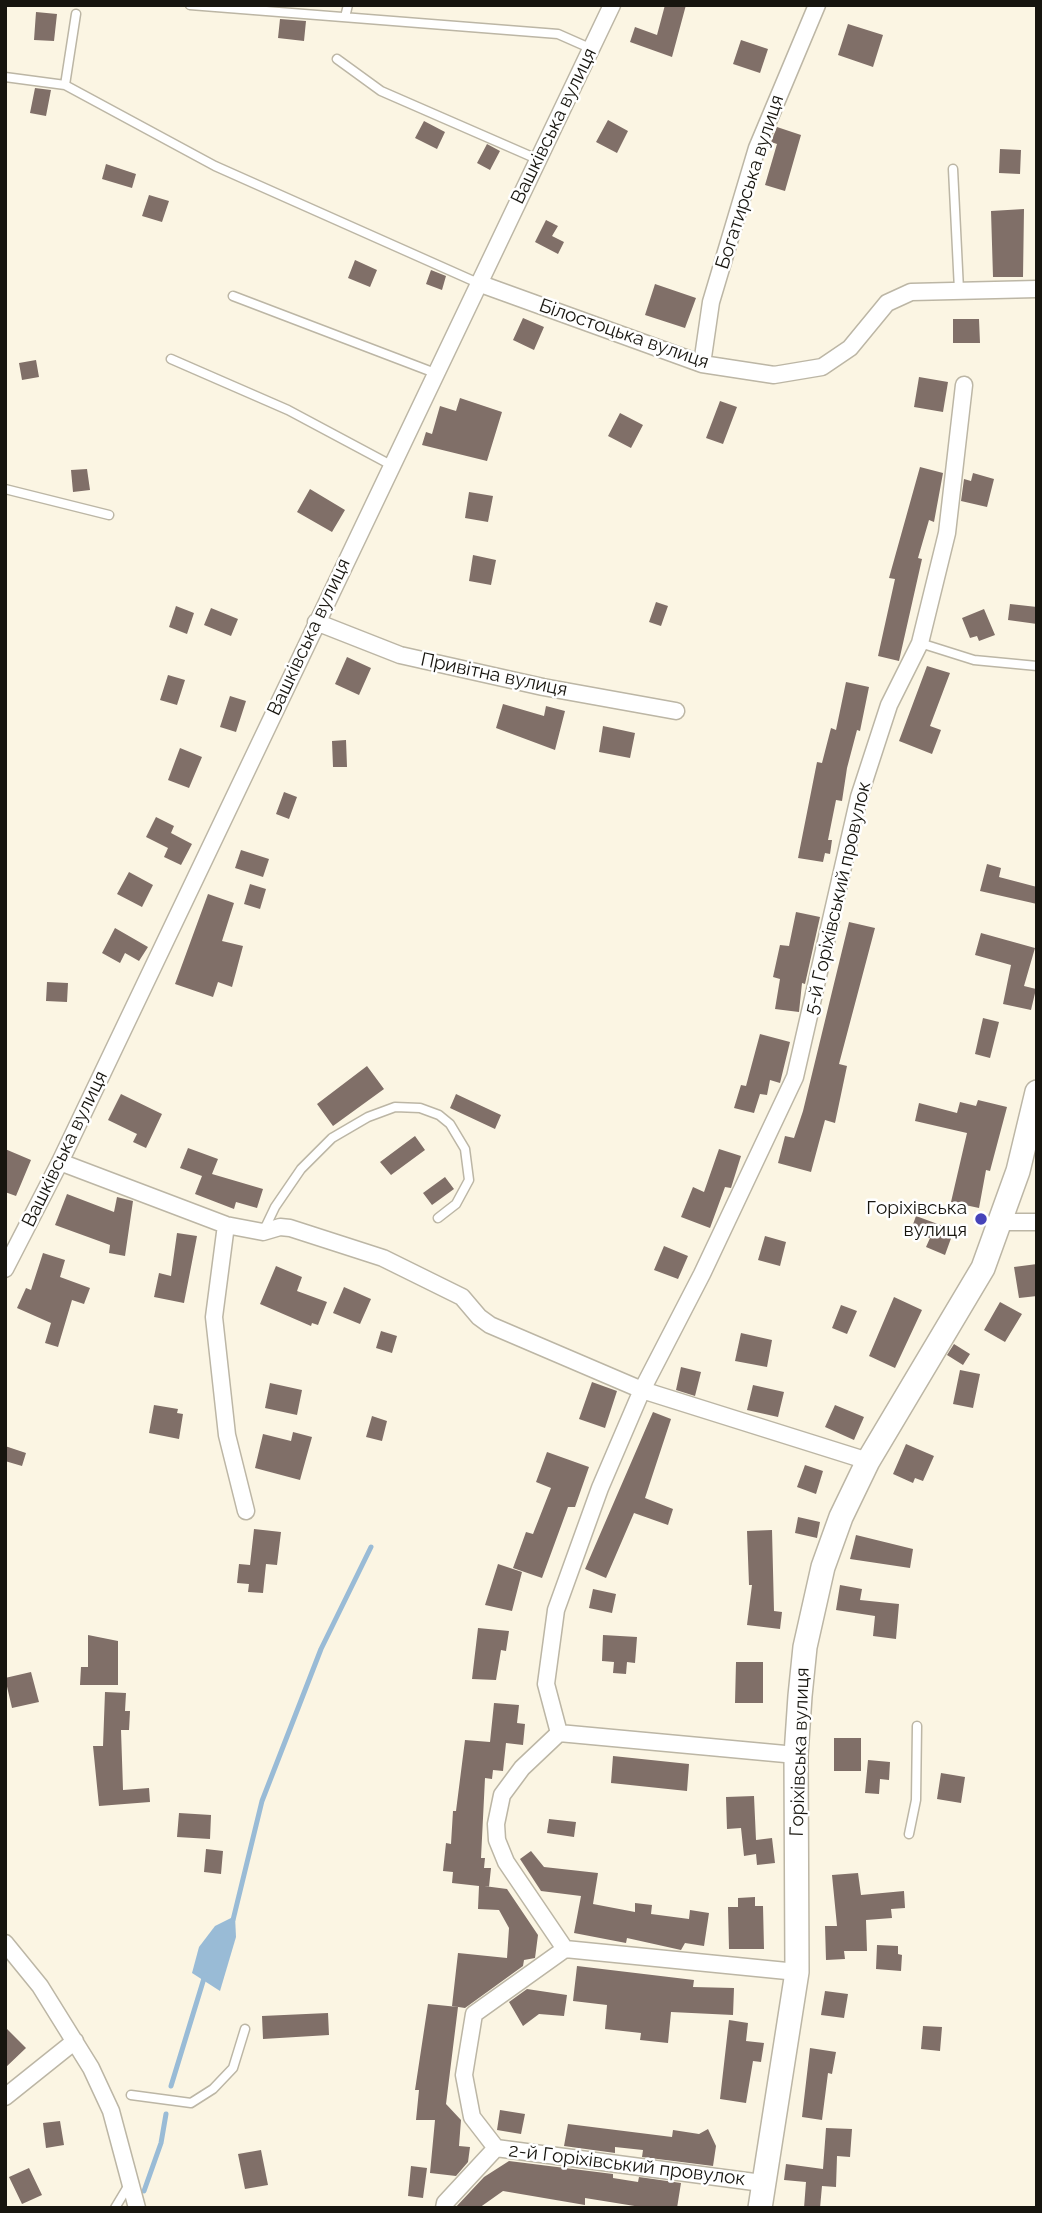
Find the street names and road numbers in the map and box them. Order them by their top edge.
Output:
street label: Вашківська вулиця [506,44,602,208]
street label: Богатирська вулиця [711,92,789,272]
street label: Білостоцька вулиця [536,294,712,374]
street label: Вашківська вулиця [263,555,355,719]
street label: Привітна вулиця [418,648,570,702]
street label: 5-й Горіхівський провулок [800,779,876,1017]
street label: Вашківська вулиця [17,1067,113,1231]
street label: Горіхівська вулиця [786,1667,814,1837]
street label: 2-й Горіхівський провулок [507,2139,747,2191]

